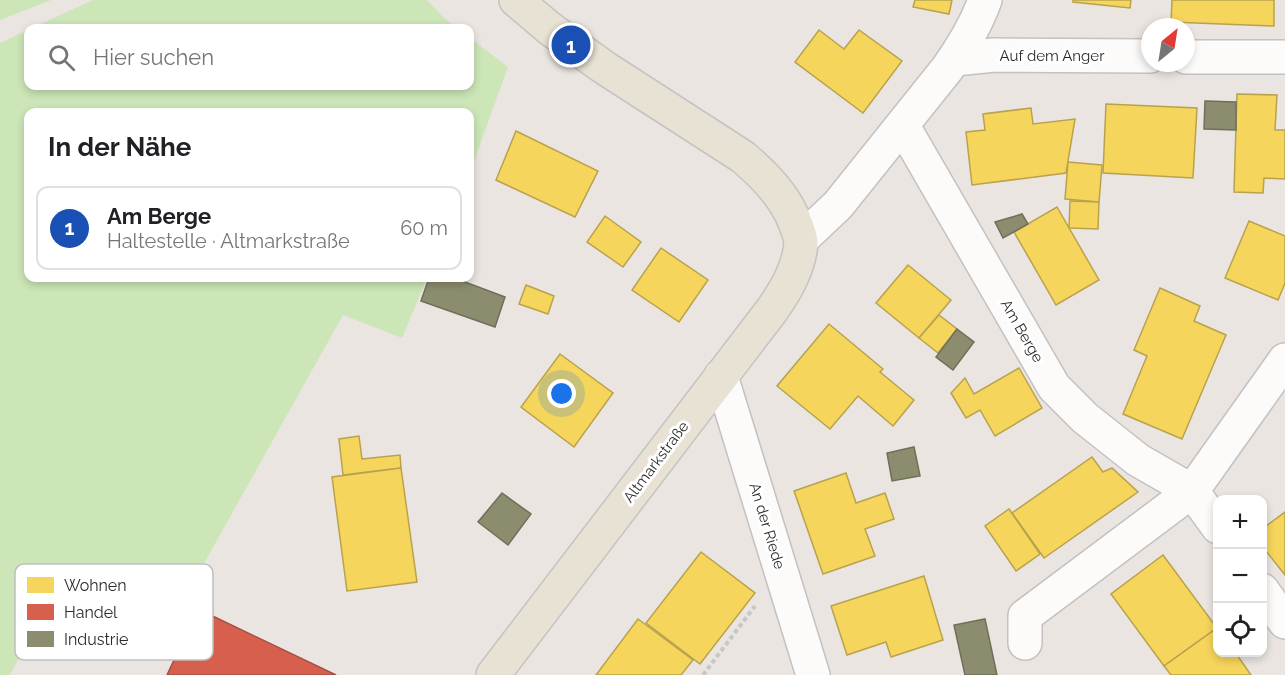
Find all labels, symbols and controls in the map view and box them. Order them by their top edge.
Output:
north arrow [1141,18,1195,72]
pin: 1 [552,22,590,68]
search box [24,24,474,90]
icon: search [45,41,78,74]
text: Hier suchen [93,44,214,70]
street label: Auf dem Anger [1000,47,1105,65]
text: In der Nähe [48,132,191,162]
text: Am Berge [107,203,211,229]
text: 1 [65,216,74,240]
text: 60 m [400,216,448,240]
text: Haltestelle · Altmarkstraße [107,229,350,253]
street label: Am Berge [997,296,1047,366]
your location [547,379,576,408]
street label: Altmarkstraße [620,418,693,506]
street label: An der Riede [745,481,789,572]
map controls [1213,495,1267,657]
button: + [1213,495,1267,549]
button: − [1213,549,1267,603]
legend [15,564,213,660]
text: Wohnen [64,576,127,595]
text: Handel [64,603,118,622]
button: locate [1213,603,1267,657]
text: Industrie [64,630,128,649]

